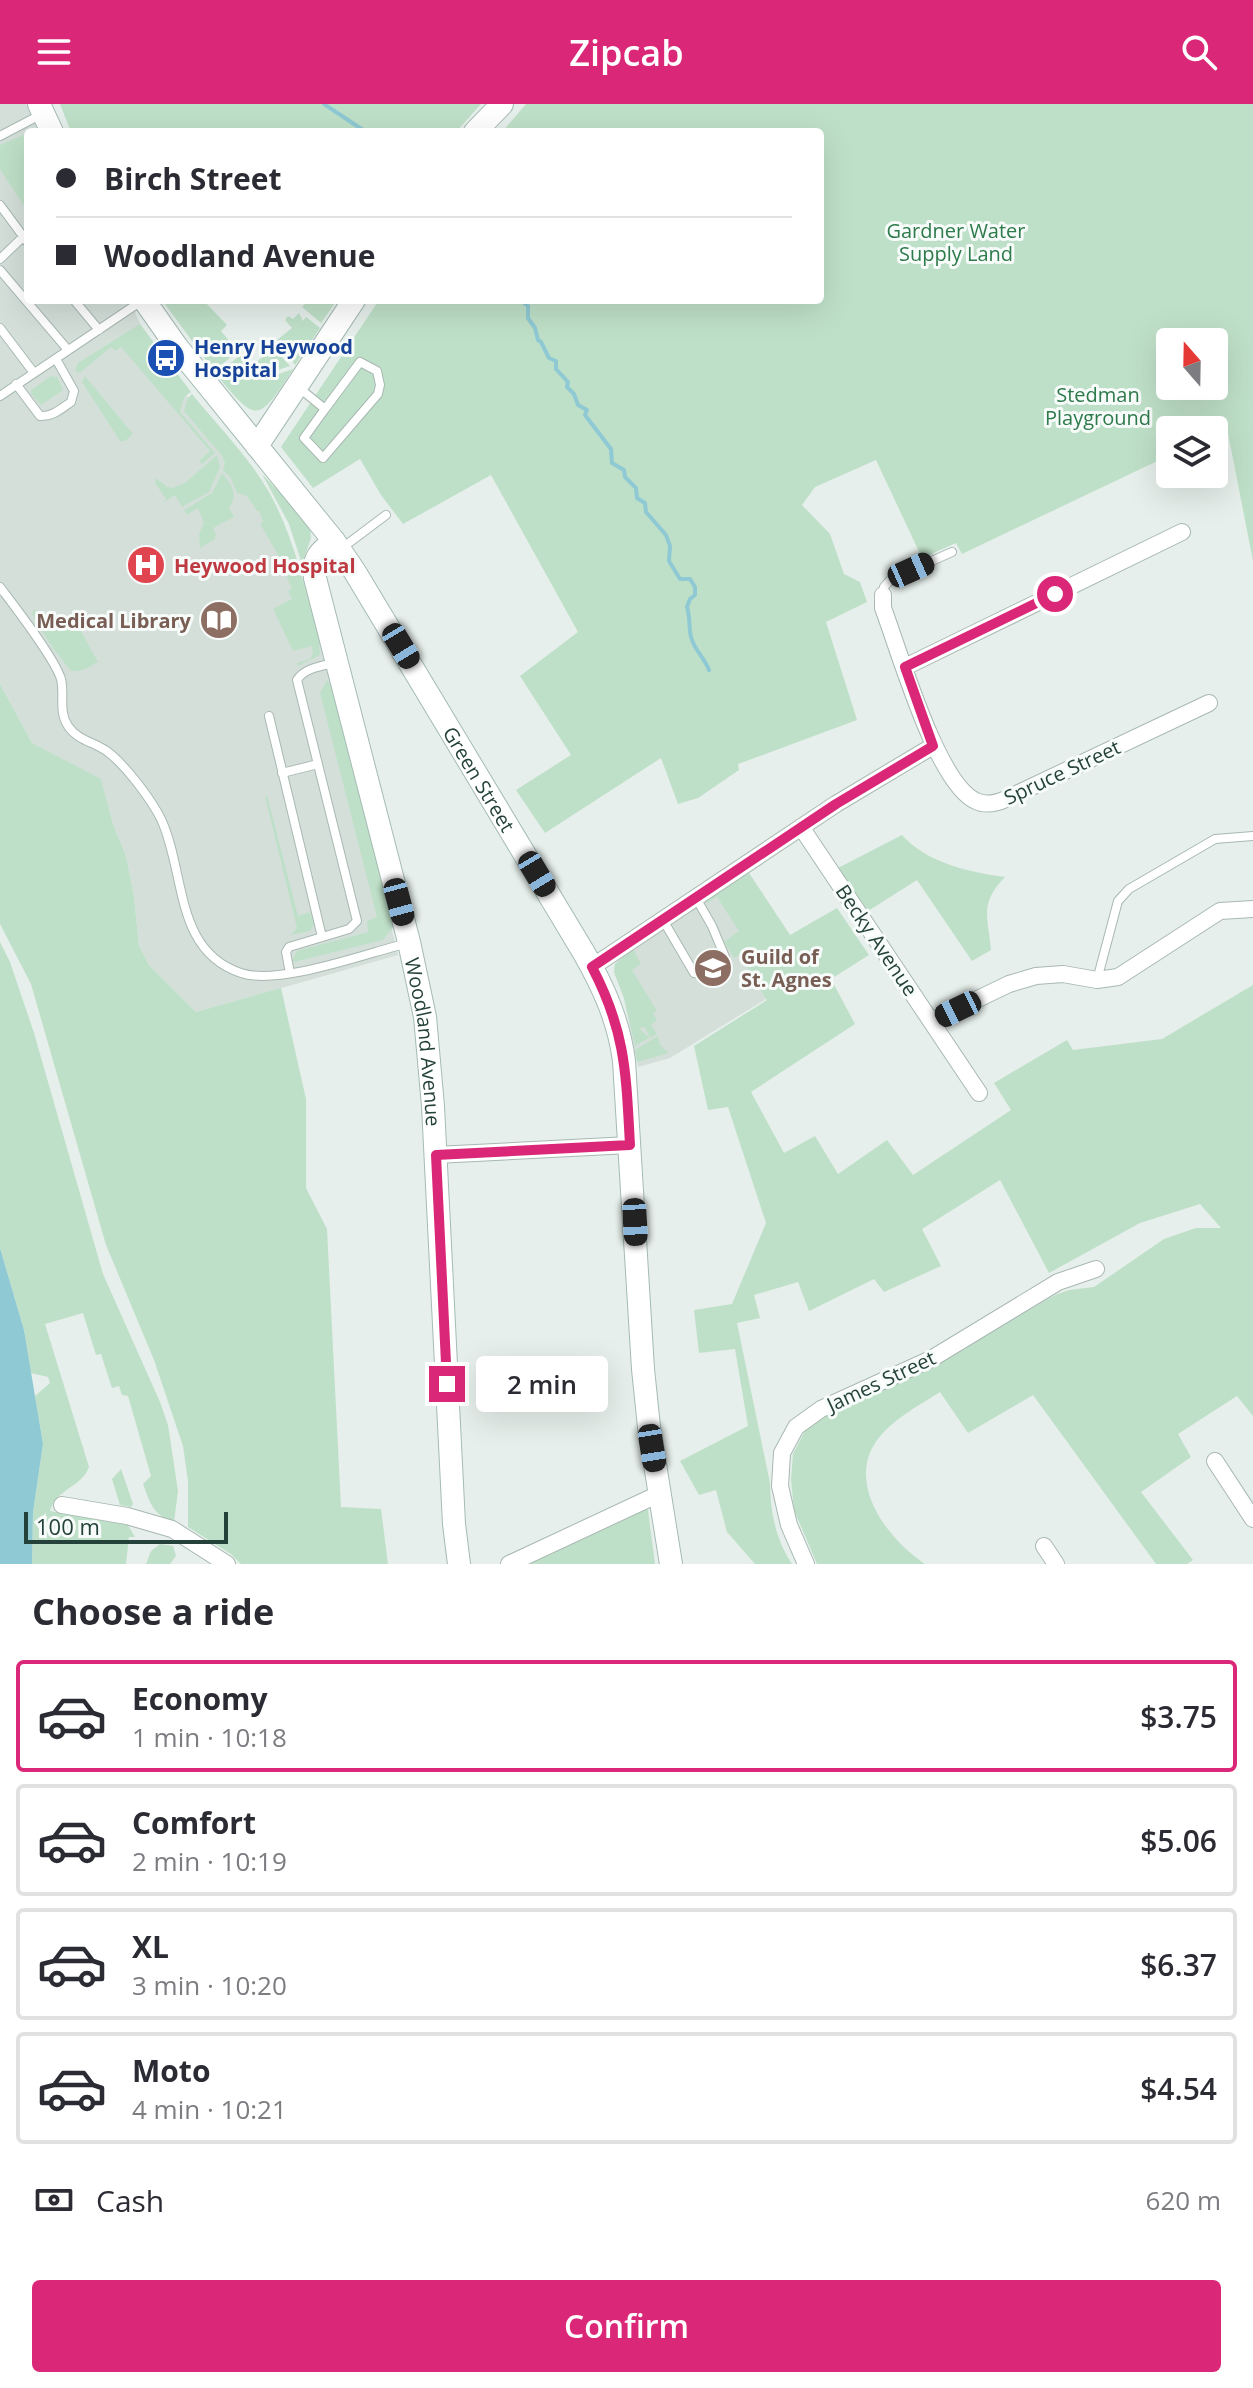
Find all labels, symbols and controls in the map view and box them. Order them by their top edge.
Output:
text: Zipcab [569,28,684,77]
icon: menu [32,30,76,74]
icon: search [1177,30,1221,74]
text: Birch Street [104,158,282,199]
park label: Gardner Water Supply Land [886,217,1026,267]
text: Woodland Avenue [104,235,376,276]
north arrow [1156,328,1228,400]
map controls [1156,328,1228,488]
place label: Henry Heywood Hospital [194,333,353,383]
bus stop icon: Henry Heywood Hospital [145,337,187,379]
park label: Stedman Playground [1045,381,1151,431]
button: layers [1156,416,1228,488]
hospital icon: Heywood Hospital [125,544,167,586]
car [884,549,938,591]
place label: Heywood Hospital [174,552,355,579]
route start [1037,576,1073,612]
library icon: Medical Library [198,599,240,641]
place label: Medical Library [36,607,192,634]
car [378,619,424,673]
street label: Green Street [437,721,522,837]
street label: Spruce Street [999,733,1125,811]
car [514,847,560,901]
car [381,876,417,928]
street label: Becky Avenue [830,879,924,1001]
place label: Guild of St. Agnes [741,943,832,993]
school or university icon: Guild of St. Agnes [692,947,734,989]
street label: Woodland Avenue [399,955,448,1127]
car [931,988,985,1030]
car [622,1197,648,1247]
street label: James Street [821,1344,940,1419]
callout: 2 min [475,1356,607,1412]
route end [429,1366,465,1402]
text: 2 min [507,1366,577,1402]
car [636,1422,668,1474]
scale bar [24,1508,228,1544]
text: 100 m [36,1511,100,1541]
text: Choose a ride [32,1587,274,1636]
text: Economy [132,1678,268,1719]
icon: car [36,1680,108,1752]
text: $3.75 [1140,1696,1217,1737]
text: 1 min · 10:18 [132,1719,287,1755]
text: Comfort [132,1802,256,1843]
icon: car [36,1804,108,1876]
text: $5.06 [1140,1820,1217,1861]
text: 2 min · 10:19 [132,1843,287,1879]
text: XL [132,1926,169,1967]
icon: car [36,1928,108,2000]
text: $6.37 [1140,1944,1217,1985]
text: 3 min · 10:20 [132,1967,287,2003]
text: Moto [132,2050,210,2091]
icon: car [36,2052,108,2124]
text: $4.54 [1140,2068,1217,2109]
text: 4 min · 10:21 [132,2091,287,2127]
icon: cash [32,2178,76,2222]
text: Cash [96,2180,164,2221]
text: 620 m [1146,2182,1221,2218]
button: Confirm [32,2280,1221,2372]

